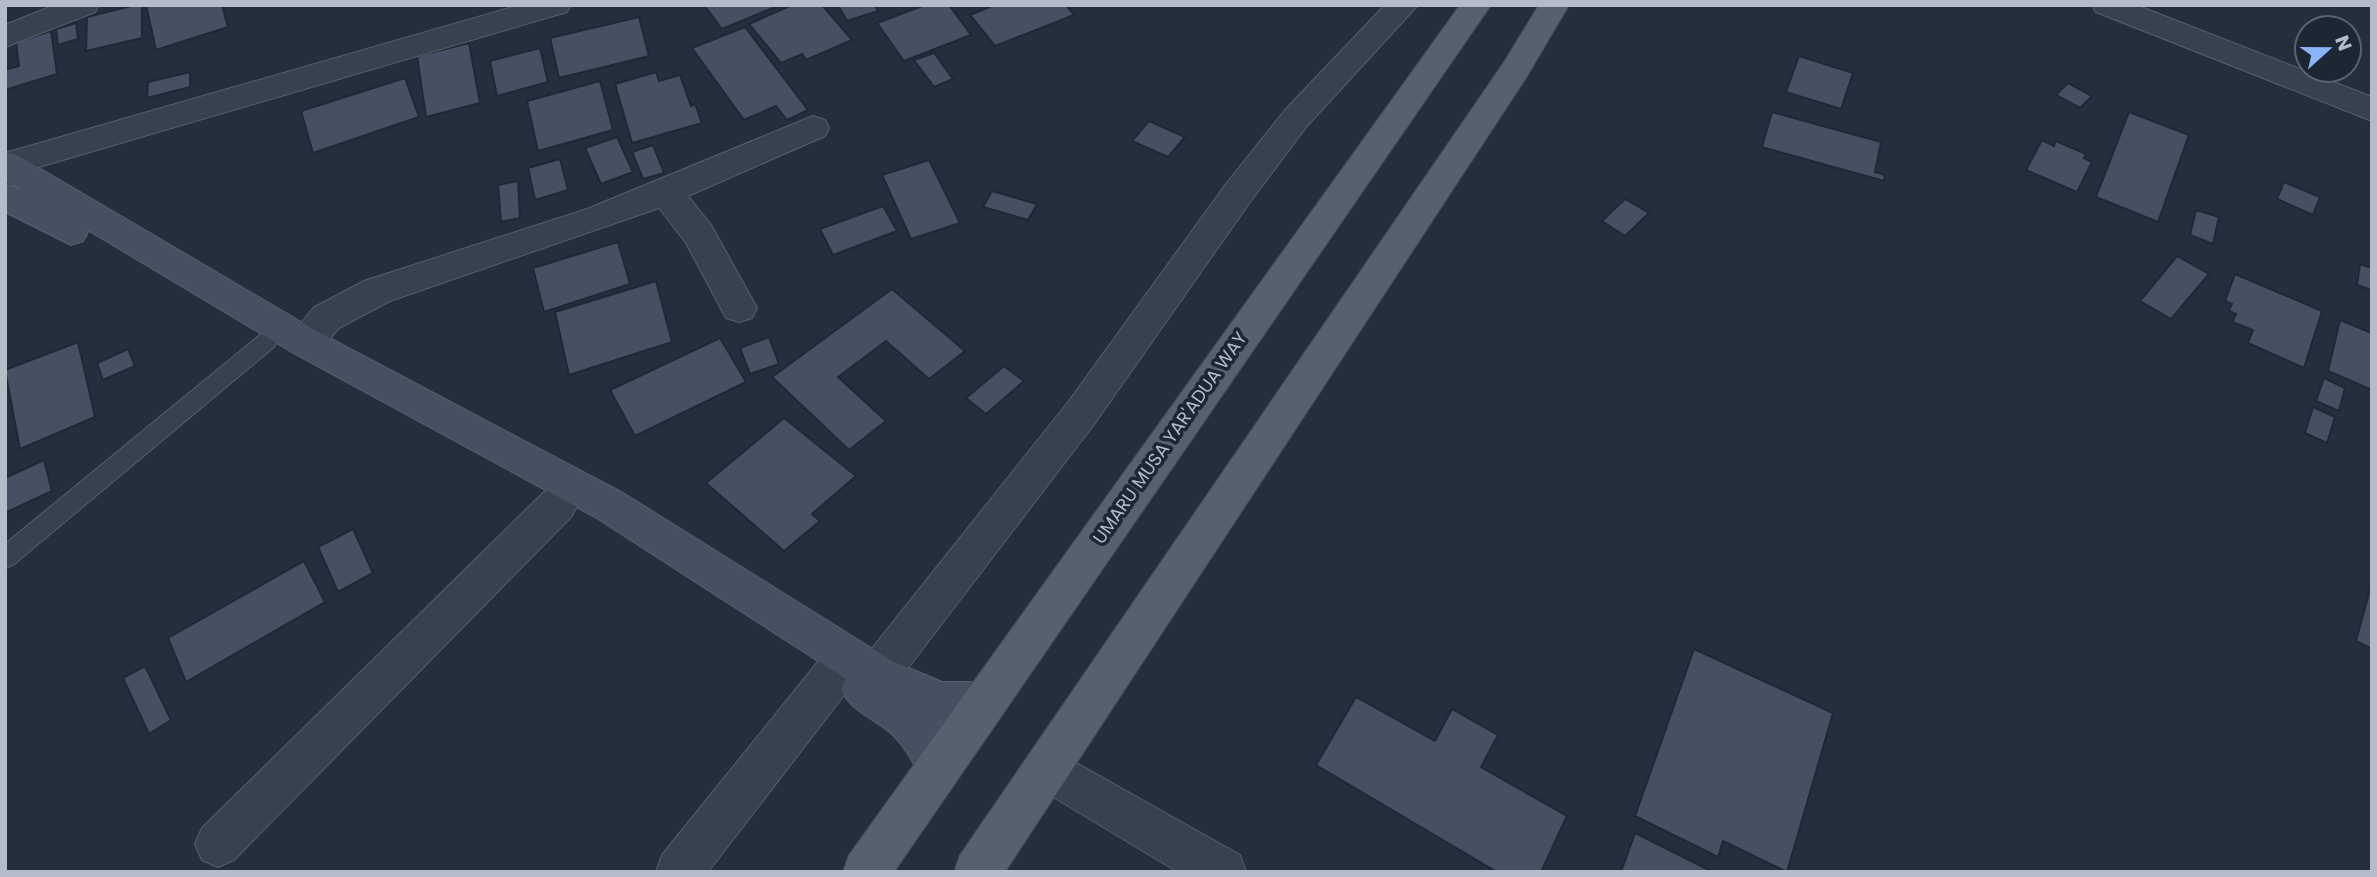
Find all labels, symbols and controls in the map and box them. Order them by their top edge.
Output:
north arrow [2293,14,2363,84]
text: N [2328,32,2359,55]
street label: UMARU MUSA YAR'ADUA WAY [1087,326,1253,549]

